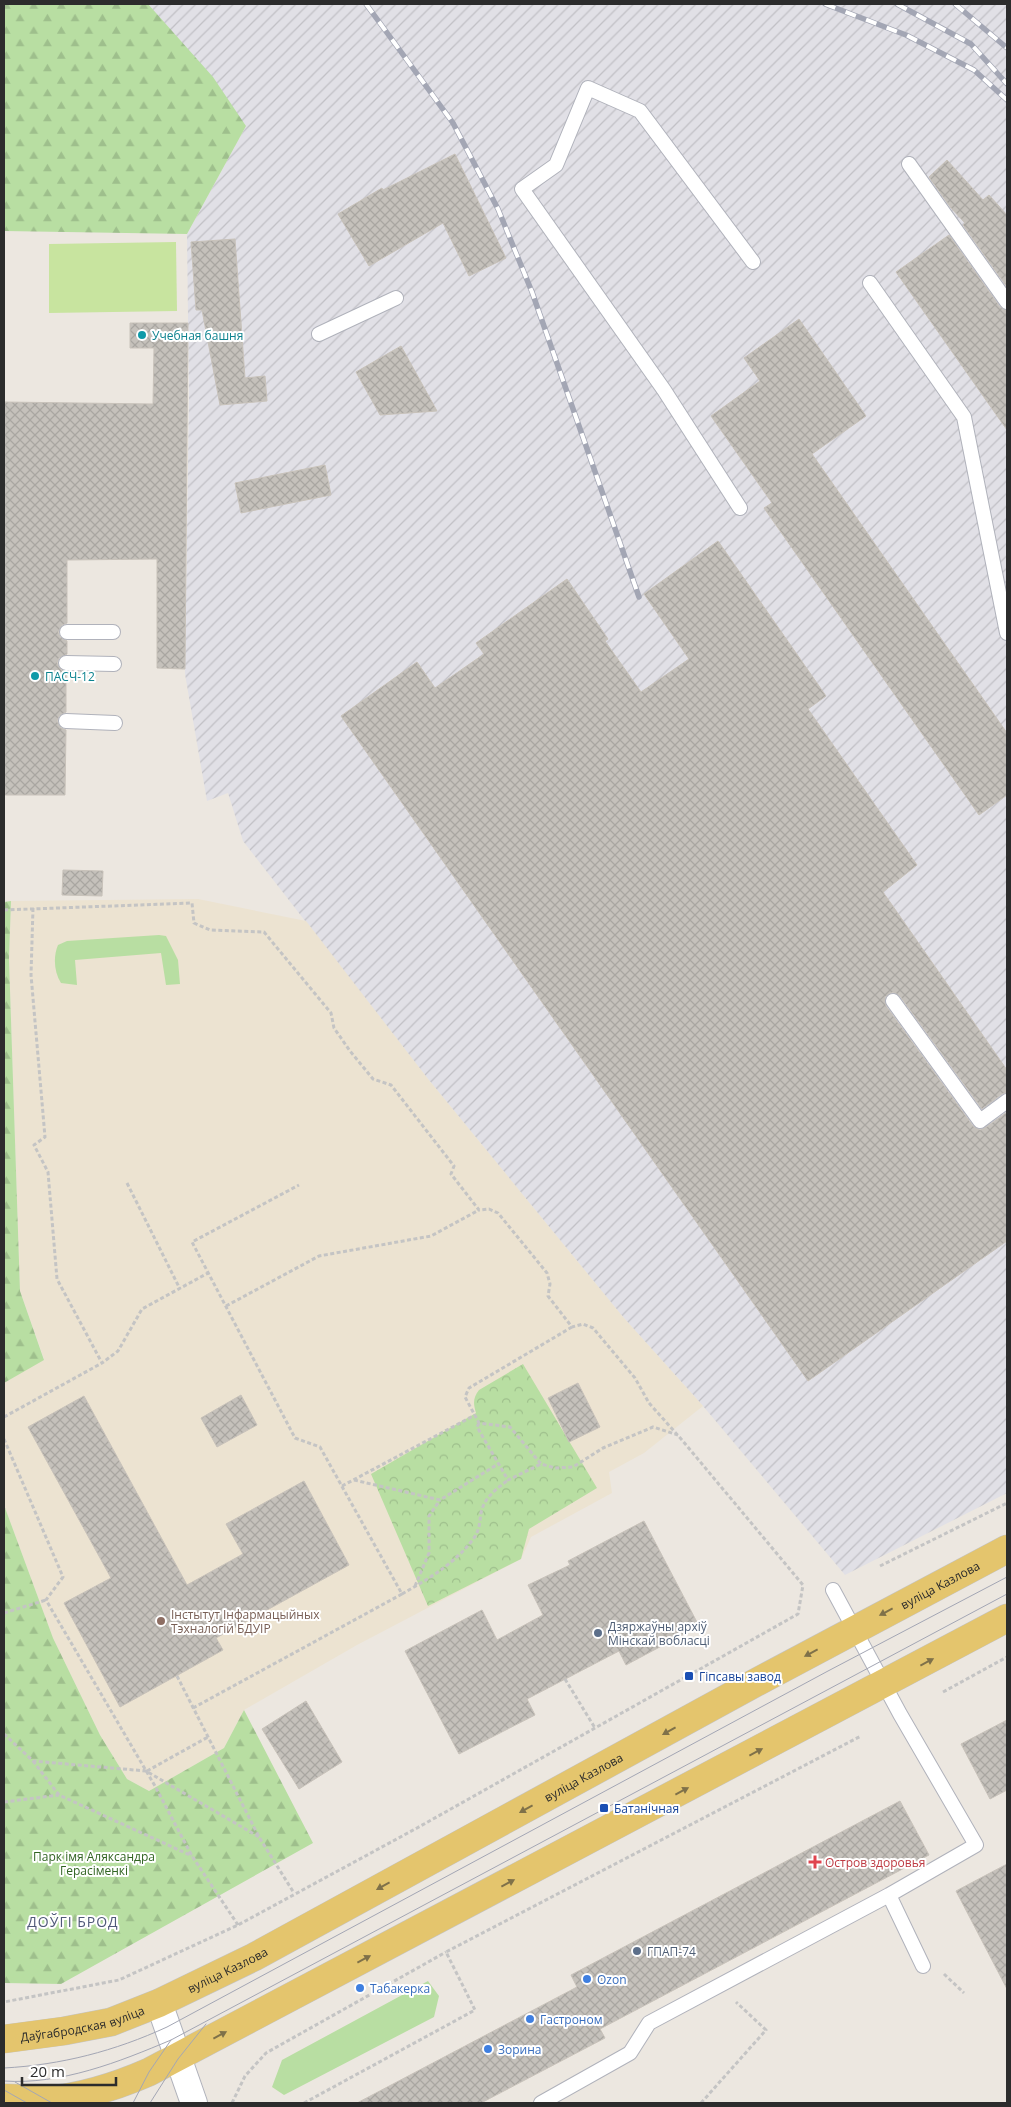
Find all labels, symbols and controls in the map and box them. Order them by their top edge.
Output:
place label: Учебная башня [152,327,243,344]
marker: Учебная башня [136,329,148,341]
place label: ПАСЧ-12 [45,668,95,685]
marker: ПАСЧ-12 [29,670,41,682]
street label: вуліца Казлова [897,1557,983,1613]
place label: Інстытут Інфармацыйных Тэхналогій БДУІР [171,1606,320,1637]
one-way arrow [879,1608,894,1616]
marker: Інстытут Інфармацыйных Тэхналогій БДУІР [155,1615,167,1627]
place label: Дзяржаўны архіў Мінскай вобласці [608,1618,710,1649]
marker: Дзяржаўны архіў Мінскай вобласці [592,1627,604,1639]
one-way arrow [804,1649,818,1657]
one-way arrow [920,1657,933,1666]
place label: Гіпсавы завод [699,1668,781,1685]
marker: Гіпсавы завод [683,1670,695,1682]
one-way arrow [661,1727,676,1735]
street label: вуліца Казлова [541,1748,626,1805]
one-way arrow [748,1748,763,1756]
one-way arrow [675,1787,689,1795]
place label: Батанічная [614,1800,679,1817]
marker: Батанічная [598,1802,610,1814]
one-way arrow [519,1804,533,1813]
park label: Парк імя Аляксандра Герасіменкі [33,1848,155,1879]
place label: Остров здоровья [825,1854,925,1871]
marker: Остров здоровья [809,1856,821,1868]
one-way arrow [500,1879,515,1887]
one-way arrow [377,1882,390,1891]
district label: ДОЎГІ БРОД [27,1912,119,1931]
street label: вуліца Казлова [184,1943,271,1997]
place label: ГПАП-74 [647,1943,696,1960]
marker: ГПАП-74 [631,1945,643,1957]
one-way arrow [357,1955,371,1963]
place label: Ozon [597,1971,627,1988]
marker: Ozon [581,1973,593,1985]
place label: Табакерка [370,1980,430,1997]
marker: Табакерка [354,1982,366,1994]
street label: Даўгабродская вуліца [19,2001,147,2045]
place label: Гастроном [540,2011,602,2028]
marker: Гастроном [524,2013,536,2025]
one-way arrow [214,2031,227,2040]
place label: Зорина [498,2041,541,2058]
marker: Зорина [482,2043,494,2055]
scale bar [22,2054,116,2086]
text: 20 m [30,2061,65,2081]

